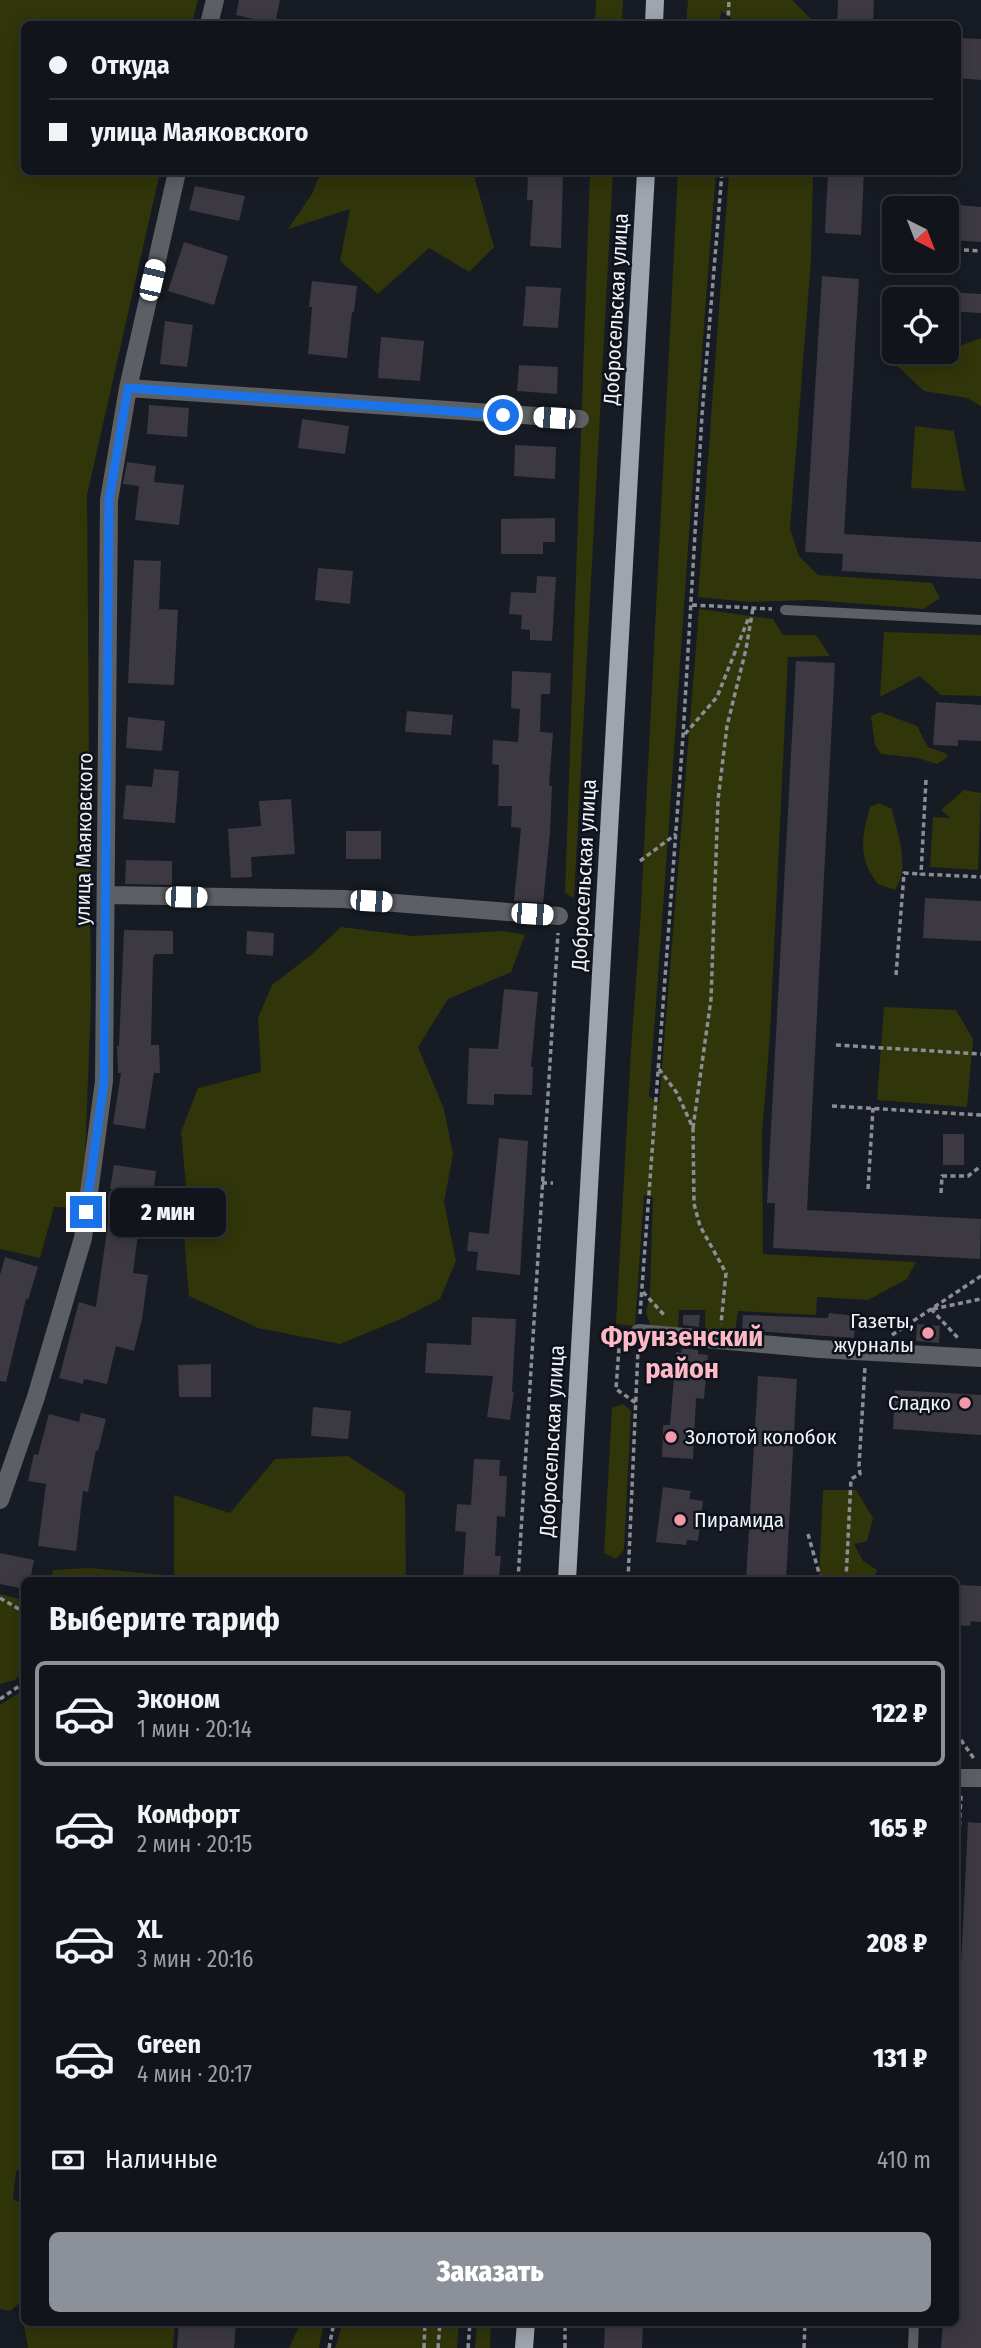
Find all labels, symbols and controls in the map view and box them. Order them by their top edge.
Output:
text: Откуда [91,50,170,81]
text: улица Маяковского [91,117,308,148]
north arrow [882,196,959,273]
map controls [882,196,959,364]
street label: Добросельская улица [598,213,634,406]
car [138,257,167,303]
button: locate [882,287,959,364]
route start [487,399,519,431]
car [533,406,576,430]
street label: улица Маяковского [69,752,99,926]
street label: Добросельская улица [566,779,602,972]
car [165,886,208,908]
car [350,889,393,913]
car [511,902,554,926]
callout: 2 мин [110,1188,226,1236]
route end [70,1196,102,1228]
text: 2 мин [141,1198,195,1226]
place label: Газеты, журналы [834,1308,914,1358]
district label: Фрунзенский район [601,1320,763,1385]
marker: Газеты, журналы [920,1325,936,1341]
street label: Добросельская улица [534,1345,570,1538]
place label: Сладко [888,1390,951,1416]
marker: Сладко [957,1395,973,1411]
place label: Золотой колобок [685,1424,837,1450]
marker: Золотой колобок [663,1429,679,1445]
place label: Пирамида [694,1507,784,1533]
marker: Пирамида [672,1512,688,1528]
text: Выберите тариф [49,1600,280,1638]
icon: car [53,1682,116,1745]
text: Эконом [137,1684,220,1715]
text: 122 ₽ [872,1698,927,1729]
text: 1 мин · 20:14 [137,1715,252,1743]
icon: car [53,1797,116,1860]
text: Комфорт [137,1799,240,1830]
text: 165 ₽ [869,1813,927,1844]
text: 2 мин · 20:15 [137,1830,252,1858]
icon: car [53,1912,116,1975]
text: XL [137,1914,163,1945]
text: 208 ₽ [867,1928,927,1959]
text: 3 мин · 20:16 [137,1945,254,1973]
icon: car [53,2027,116,2090]
text: Green [137,2029,201,2060]
text: 131 ₽ [873,2043,927,2074]
text: 4 мин · 20:17 [137,2060,252,2088]
icon: cash [49,2141,87,2179]
text: Наличные [105,2144,218,2175]
text: 410 m [877,2146,931,2174]
button: Заказать [49,2232,931,2312]

